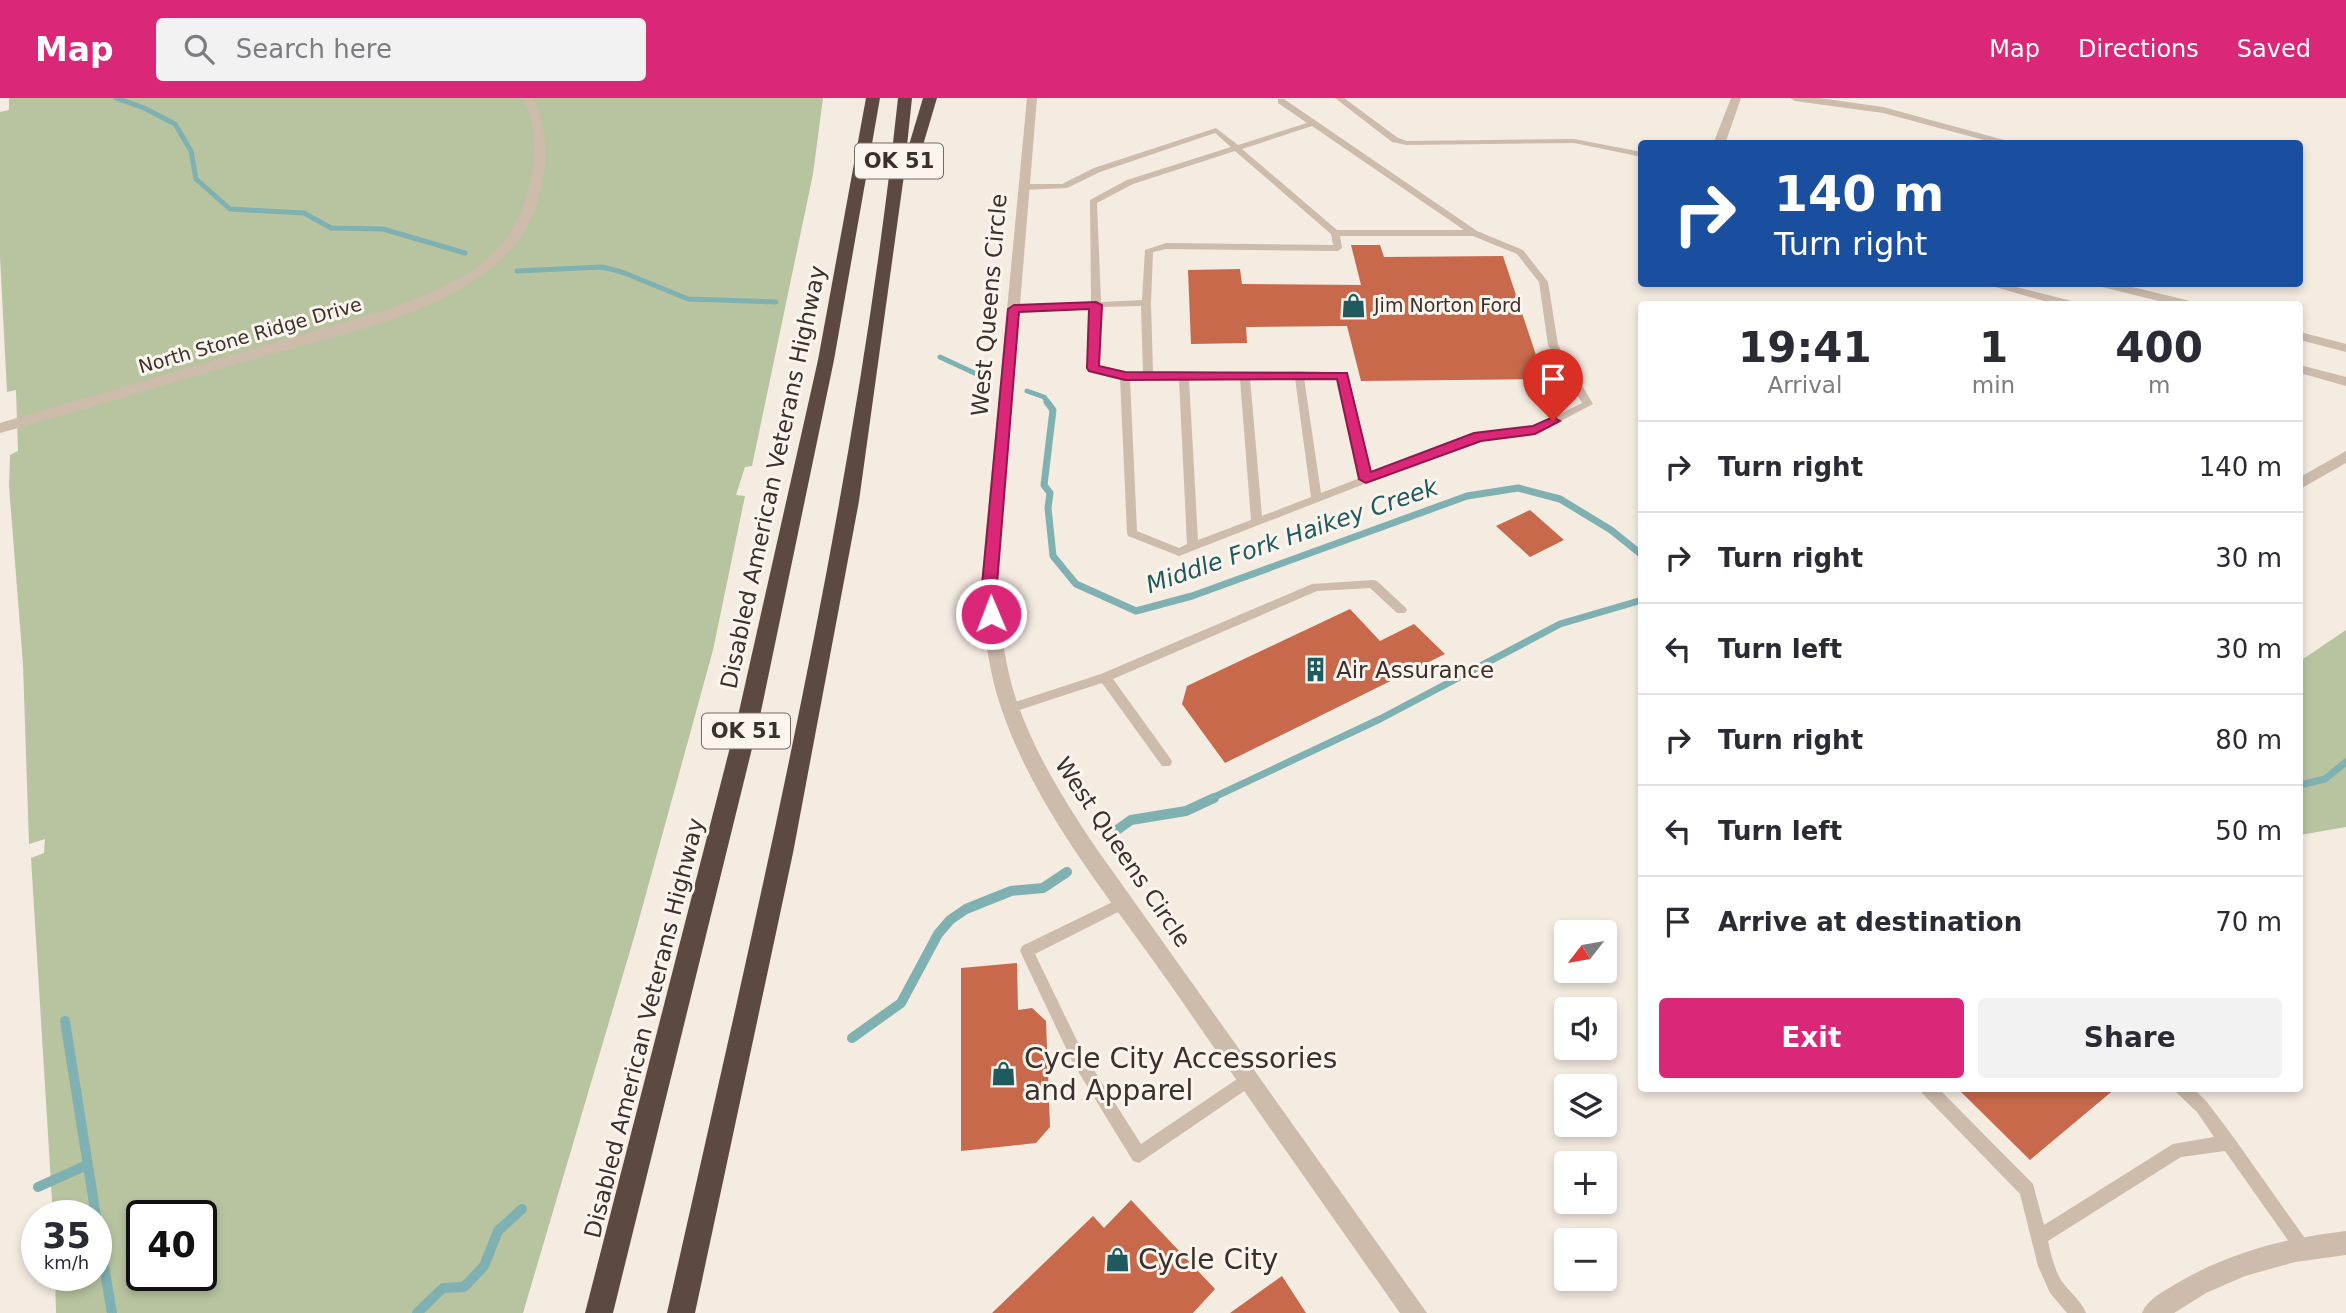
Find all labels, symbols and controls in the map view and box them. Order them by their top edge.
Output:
search box [156,18,646,81]
text: Map [35,30,114,69]
icon: search [180,30,218,68]
text: Search here [236,34,392,64]
text: Map [1989,35,2040,63]
text: Directions [2078,35,2199,63]
text: Saved [2237,35,2311,63]
road number: OK 51 [855,144,943,178]
text: 140 m [1774,166,1944,223]
icon: right [1659,168,1750,259]
street label: West Queens Circle [966,193,1012,417]
text: Turn right [1774,225,1927,263]
street label: Disabled American Veterans Highway [715,263,831,691]
shop icon: Jim Norton Ford [1340,291,1368,319]
street label: North Stone Ridge Drive [136,293,364,377]
place label: Jim Norton Ford [1373,294,1522,316]
text: 19:41 [1738,323,1872,372]
text: 1 [1979,323,2008,372]
text: 400 [2115,323,2203,372]
pin [1523,349,1583,421]
icon: arrive [1534,360,1572,398]
text: Arrival [1768,372,1842,398]
text: min [1972,372,2015,398]
text: m [2148,372,2170,398]
icon: right [1659,448,1697,486]
text: Turn right [1718,452,1863,482]
text: 140 m [2199,452,2282,482]
water label: Middle Fork Haikey Creek [1142,472,1443,599]
icon: right [1659,539,1697,577]
text: Turn right [1718,543,1863,573]
text: 30 m [2215,543,2282,573]
position arrow [954,577,1028,651]
icon: left [1659,630,1697,668]
text: Turn left [1718,634,1842,664]
text: 30 m [2215,634,2282,664]
building icon: Air Assurance [1302,656,1330,684]
place label: Air Assurance [1336,657,1494,683]
road number: OK 51 [702,714,790,748]
icon: right [1659,721,1697,759]
text: Turn right [1718,725,1863,755]
text: 80 m [2215,725,2282,755]
street label: West Queens Circle [1050,752,1196,952]
icon: left [1659,812,1697,850]
street label: Disabled American Veterans Highway [579,815,709,1241]
text: Turn left [1718,816,1842,846]
text: 50 m [2215,816,2282,846]
icon: arrive [1659,903,1697,941]
text: Arrive at destination [1718,907,2022,937]
text: 70 m [2215,907,2282,937]
north arrow [1554,920,1617,984]
map controls [1554,920,1617,1291]
button: sound [1554,997,1617,1060]
button: Exit [1659,998,1964,1078]
button: Share [1978,998,2282,1078]
place label: Cycle City Accessories and Apparel [1024,1042,1337,1107]
shop icon: Cycle City Accessories and Apparel [990,1060,1018,1088]
button: layers [1554,1074,1617,1137]
button: + [1554,1151,1617,1214]
speed limit sign: 40 [126,1200,217,1291]
text: 35 [42,1216,91,1256]
button: − [1554,1228,1617,1291]
place label: Cycle City [1138,1243,1278,1276]
shop icon: Cycle City [1104,1245,1132,1273]
text: km/h [44,1252,89,1273]

